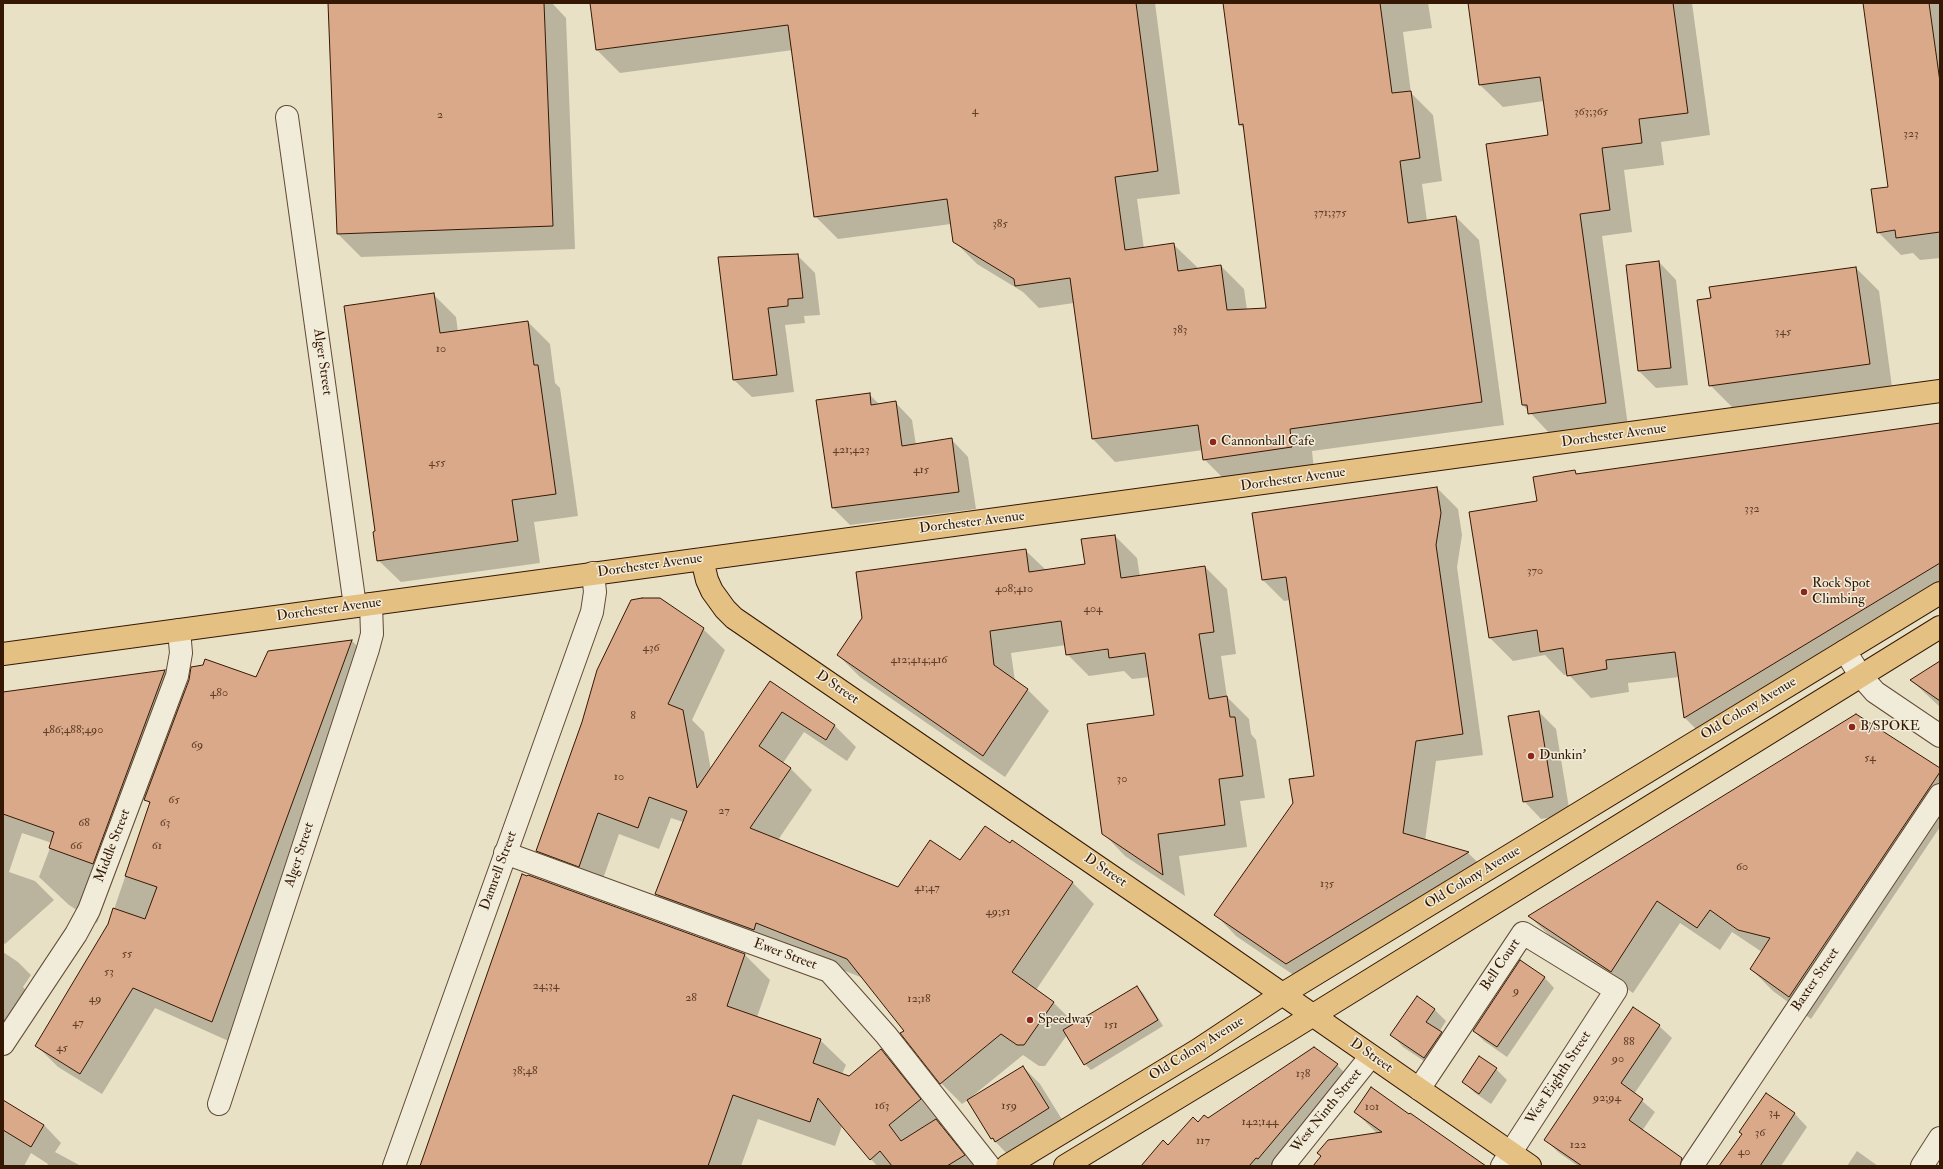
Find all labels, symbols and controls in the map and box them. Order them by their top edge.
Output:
house number: 4 [972,104,978,118]
house number: 363;365 [1574,105,1608,119]
house number: 2 [437,108,443,122]
house number: 323 [1903,127,1919,141]
house number: 371;375 [1314,206,1346,220]
house number: 385 [992,217,1008,231]
house number: 383 [1173,323,1187,337]
house number: 345 [1775,325,1791,339]
street label: Alger Street [309,328,335,396]
house number: 10 [436,342,446,356]
street label: Dorchester Avenue [1560,420,1668,452]
place label: Cannonball Cafe [1221,434,1314,450]
marker: Cannonball Cafe [1208,437,1218,447]
house number: 421;423 [832,443,870,457]
house number: 455 [428,456,446,470]
house number: 415 [913,463,929,477]
street label: Dorchester Avenue [1239,464,1347,496]
house number: 332 [1744,502,1760,516]
street label: Dorchester Avenue [918,508,1026,538]
street label: Dorchester Avenue [596,550,704,582]
house number: 370 [1527,564,1543,578]
place label: Rock Spot Climbing [1812,576,1870,608]
house number: 408;410 [995,582,1033,596]
marker: Rock Spot Climbing [1799,587,1809,597]
street label: Dorchester Avenue [275,594,383,626]
house number: 404 [1083,602,1103,616]
house number: 436 [642,641,660,655]
house number: 412;414;416 [891,653,947,667]
street label: D Street [812,668,862,708]
street label: Old Colony Avenue [1698,674,1800,744]
house number: 480 [210,686,228,700]
house number: 8 [630,709,636,723]
place label: B/SPOKE [1860,719,1920,735]
marker: B/SPOKE [1847,722,1857,732]
house number: 486;488;490 [43,723,103,737]
house number: 69 [191,738,203,752]
place label: Dunkin' [1539,748,1586,764]
marker: Dunkin' [1526,751,1536,761]
house number: 54 [1864,751,1876,765]
house number: 10 [614,770,624,784]
house number: 30 [1117,772,1127,786]
house number: 65 [168,793,180,807]
house number: 27 [718,804,730,818]
street label: Middle Street [91,807,135,885]
house number: 68 [78,816,90,830]
house number: 63 [160,816,170,830]
street label: Alger Street [282,820,318,890]
street label: Damrell Street [477,829,521,913]
house number: 66 [70,839,82,853]
house number: 61 [152,839,162,853]
street label: Old Colony Avenue [1422,843,1524,913]
street label: D Street [1080,851,1130,891]
house number: 60 [1736,860,1748,874]
house number: 135 [1320,877,1334,891]
house number: 41;47 [914,881,940,895]
house number: 49;51 [985,905,1011,919]
street label: Ewer Street [751,936,819,974]
street label: Bell Court [1477,936,1525,994]
street label: Baxter Street [1789,945,1843,1015]
house number: 55 [122,947,132,961]
house number: 53 [104,965,114,979]
house number: 24;34 [533,979,559,993]
house number: 9 [1513,984,1519,998]
house number: 28 [685,991,697,1005]
house number: 49 [89,992,101,1006]
house number: 12;18 [907,992,931,1006]
place label: Speedway [1038,1012,1092,1028]
street label: Old Colony Avenue [1147,1013,1247,1085]
marker: Speedway [1025,1015,1035,1025]
house number: 47 [72,1016,84,1030]
house number: 151 [1104,1018,1118,1032]
street label: West Eighth Street [1523,1028,1595,1128]
street label: D Street [1346,1035,1396,1077]
house number: 88 [1623,1035,1635,1049]
house number: 45 [56,1041,68,1055]
house number: 90 [1612,1052,1624,1066]
house number: 38;48 [512,1064,538,1078]
street label: West Ninth Street [1288,1066,1366,1156]
house number: 138 [1296,1067,1310,1081]
house number: 92;94 [1593,1091,1621,1105]
house number: 163 [875,1099,889,1113]
house number: 159 [1001,1099,1017,1113]
house number: 101 [1365,1100,1379,1114]
house number: 34 [1768,1106,1780,1120]
house number: 142;144 [1241,1115,1279,1129]
house number: 36 [1755,1126,1765,1140]
house number: 117 [1196,1134,1210,1148]
house number: 122 [1570,1138,1586,1152]
house number: 40 [1738,1145,1750,1159]

